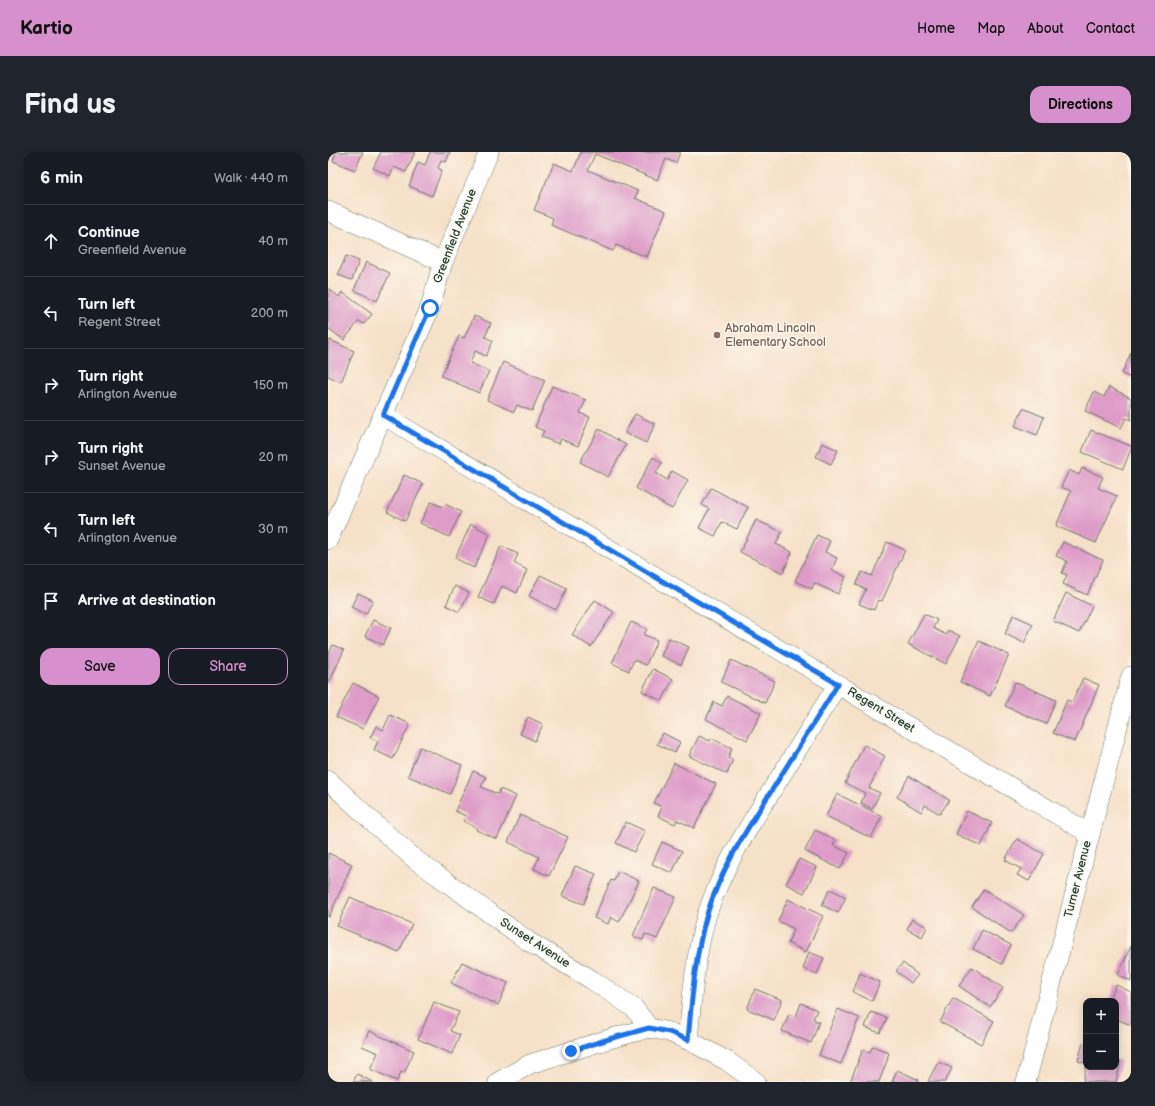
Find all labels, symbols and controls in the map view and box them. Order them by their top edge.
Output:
text: Kartio [20,17,73,40]
text: Home [917,20,955,37]
text: Map [977,20,1005,37]
text: About [1027,20,1064,37]
text: Contact [1086,20,1135,37]
button: Directions [1030,86,1131,123]
text: Find us [24,88,116,121]
text: 6 min [40,168,83,188]
text: Walk · 440 m [214,170,288,186]
street label: Greenfield Avenue [430,187,480,285]
text: Continue [78,223,140,242]
icon: ahead [40,230,62,252]
text: 40 m [258,233,288,249]
text: Greenfield Avenue [78,242,186,258]
text: Turn left [78,295,135,314]
route start [421,299,439,317]
icon: left [40,302,62,324]
text: 200 m [251,305,288,321]
text: Regent Street [78,314,160,330]
place label: Abraham Lincoln Elementary School [725,321,826,350]
marker: Abraham Lincoln Elementary School [712,330,722,340]
text: Turn right [78,367,143,386]
icon: right [40,374,62,396]
text: 150 m [254,377,288,393]
text: Arlington Avenue [78,386,177,402]
text: Turn right [78,439,143,458]
icon: right [40,446,62,468]
text: 20 m [258,449,288,465]
text: Sunset Avenue [78,458,166,474]
text: Turn left [78,511,135,530]
icon: left [40,518,62,540]
text: 30 m [258,521,288,537]
text: Arlington Avenue [78,530,177,546]
icon: arrive [40,590,62,612]
text: Arrive at destination [78,591,216,610]
button: Save [40,648,160,685]
button: Share [168,648,288,685]
street label: Regent Street [845,684,918,736]
street label: Turner Avenue [1061,839,1095,919]
street label: Sunset Avenue [497,915,573,971]
map controls [1083,998,1119,1070]
button: + [1083,998,1119,1034]
button: − [1083,1034,1119,1070]
route end [562,1042,580,1060]

